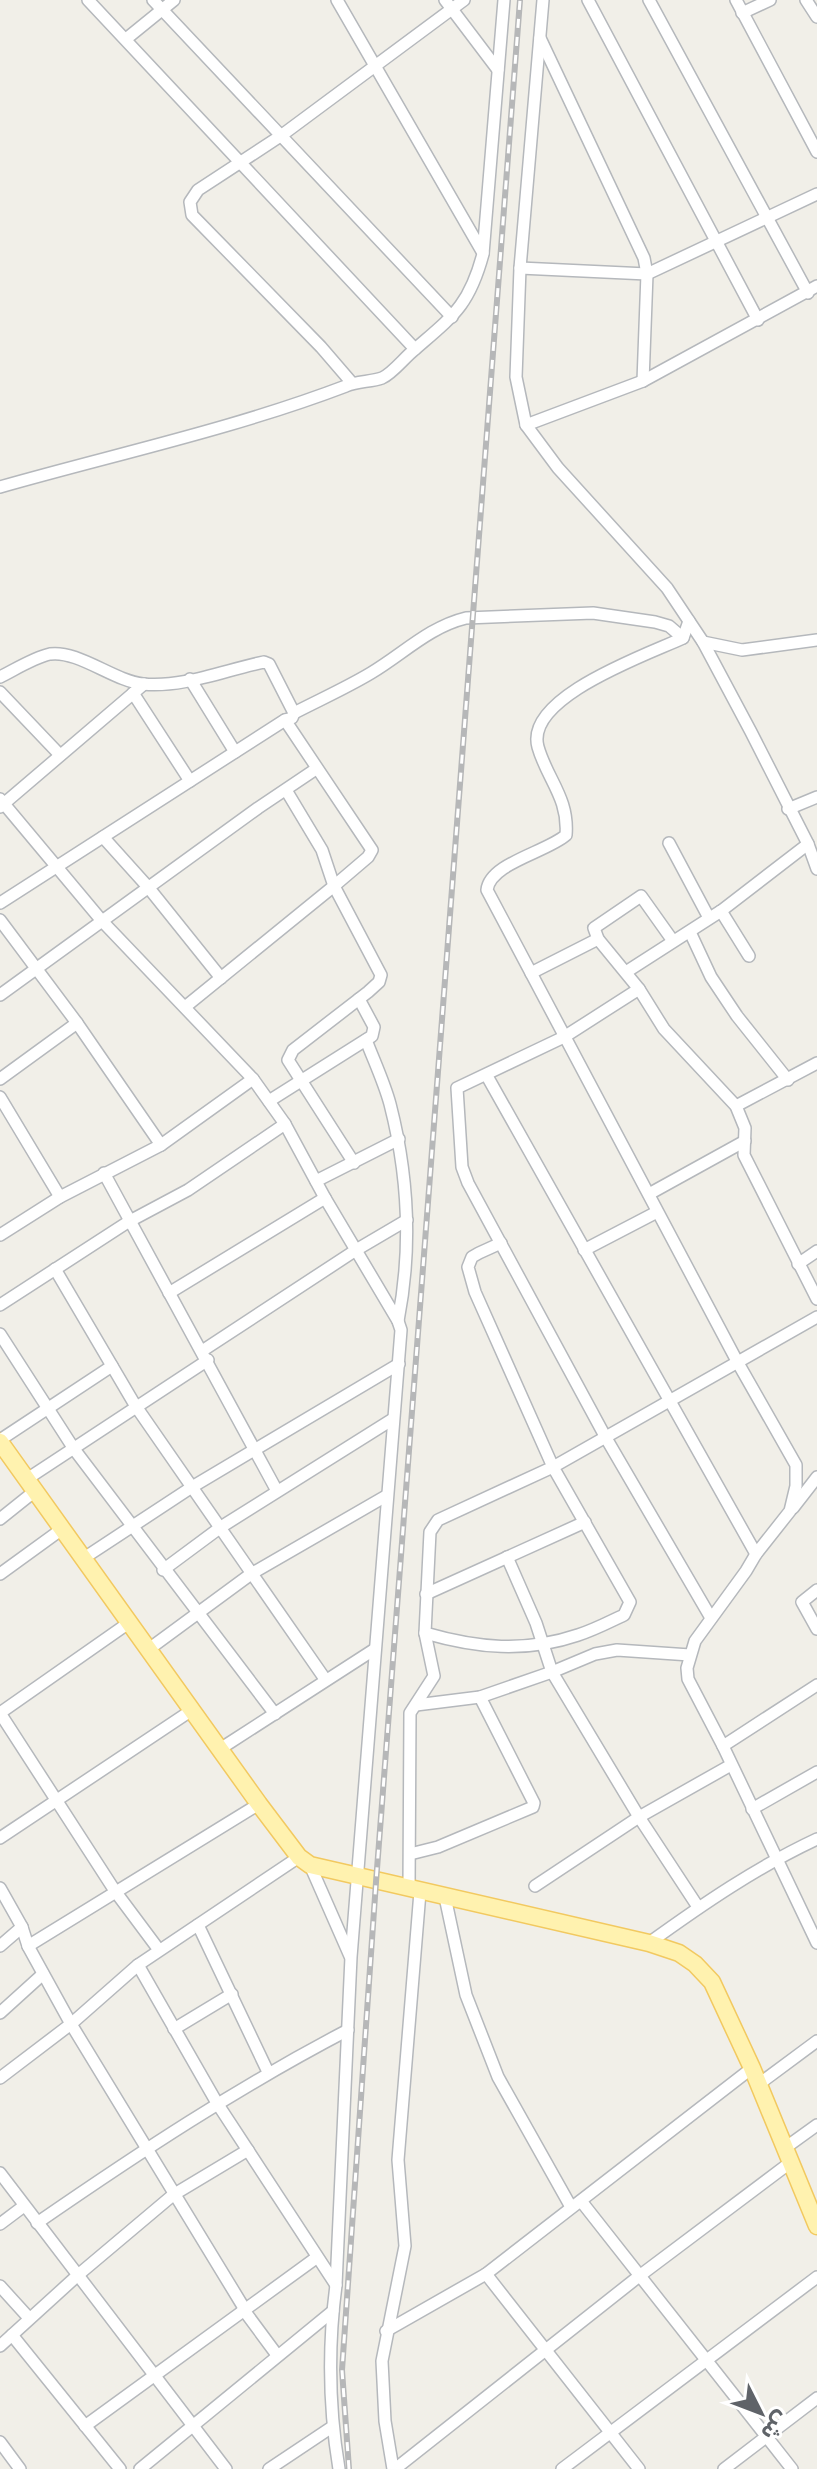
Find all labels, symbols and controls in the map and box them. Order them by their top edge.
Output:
north arrow [721,2373,801,2453]
text: ش [755,2406,796,2447]

